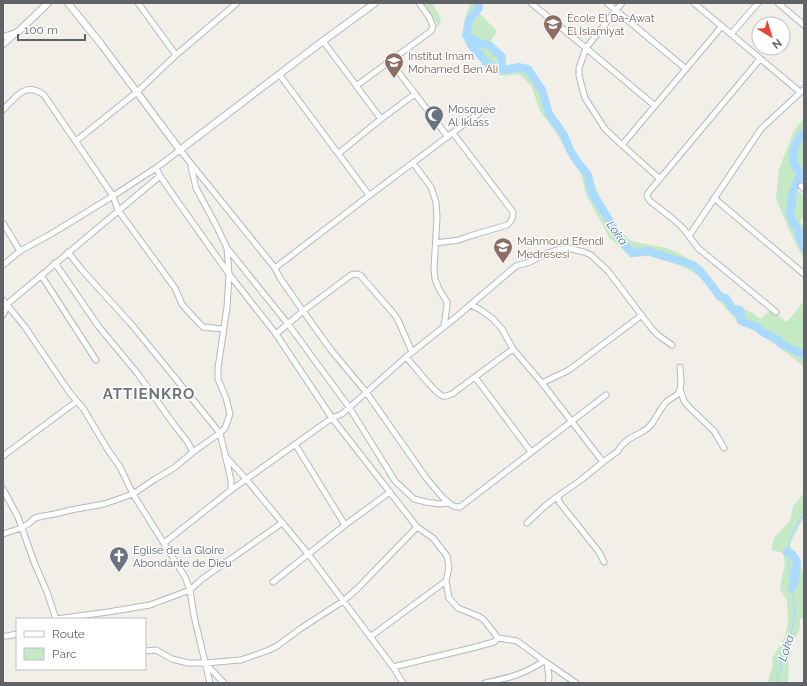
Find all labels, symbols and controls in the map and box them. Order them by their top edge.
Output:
place label: École El Da-Awat El Islamiyat [567,11,655,38]
school or university icon: École El Da-Awat El Islamiyat [542,13,564,41]
scale bar [18,16,85,42]
north arrow [751,16,791,56]
text: 100 m [24,23,58,37]
text: N [770,36,784,51]
place label: Institut Imam Mohamed Ben Ali [408,50,498,76]
school or university icon: Institut Imam Mohamed Ben Ali [383,51,405,79]
place label: Mosquée Al Iklass [448,103,496,129]
mosque icon: Mosquée Al Iklass [423,104,445,132]
water label: Loka [603,218,631,248]
place label: Mahmoud Efendi Medresesi [517,235,604,261]
school or university icon: Mahmoud Efendi Medresesi [492,236,514,264]
district label: ATTIENKRO [103,385,195,403]
place label: Église de la Gloire Abondante de Dieu [133,543,232,570]
church icon: Église de la Gloire Abondante de Dieu [108,545,130,573]
legend [16,618,146,670]
text: Route [52,627,85,641]
water label: Loka [775,633,797,663]
text: Parc [52,647,77,661]

